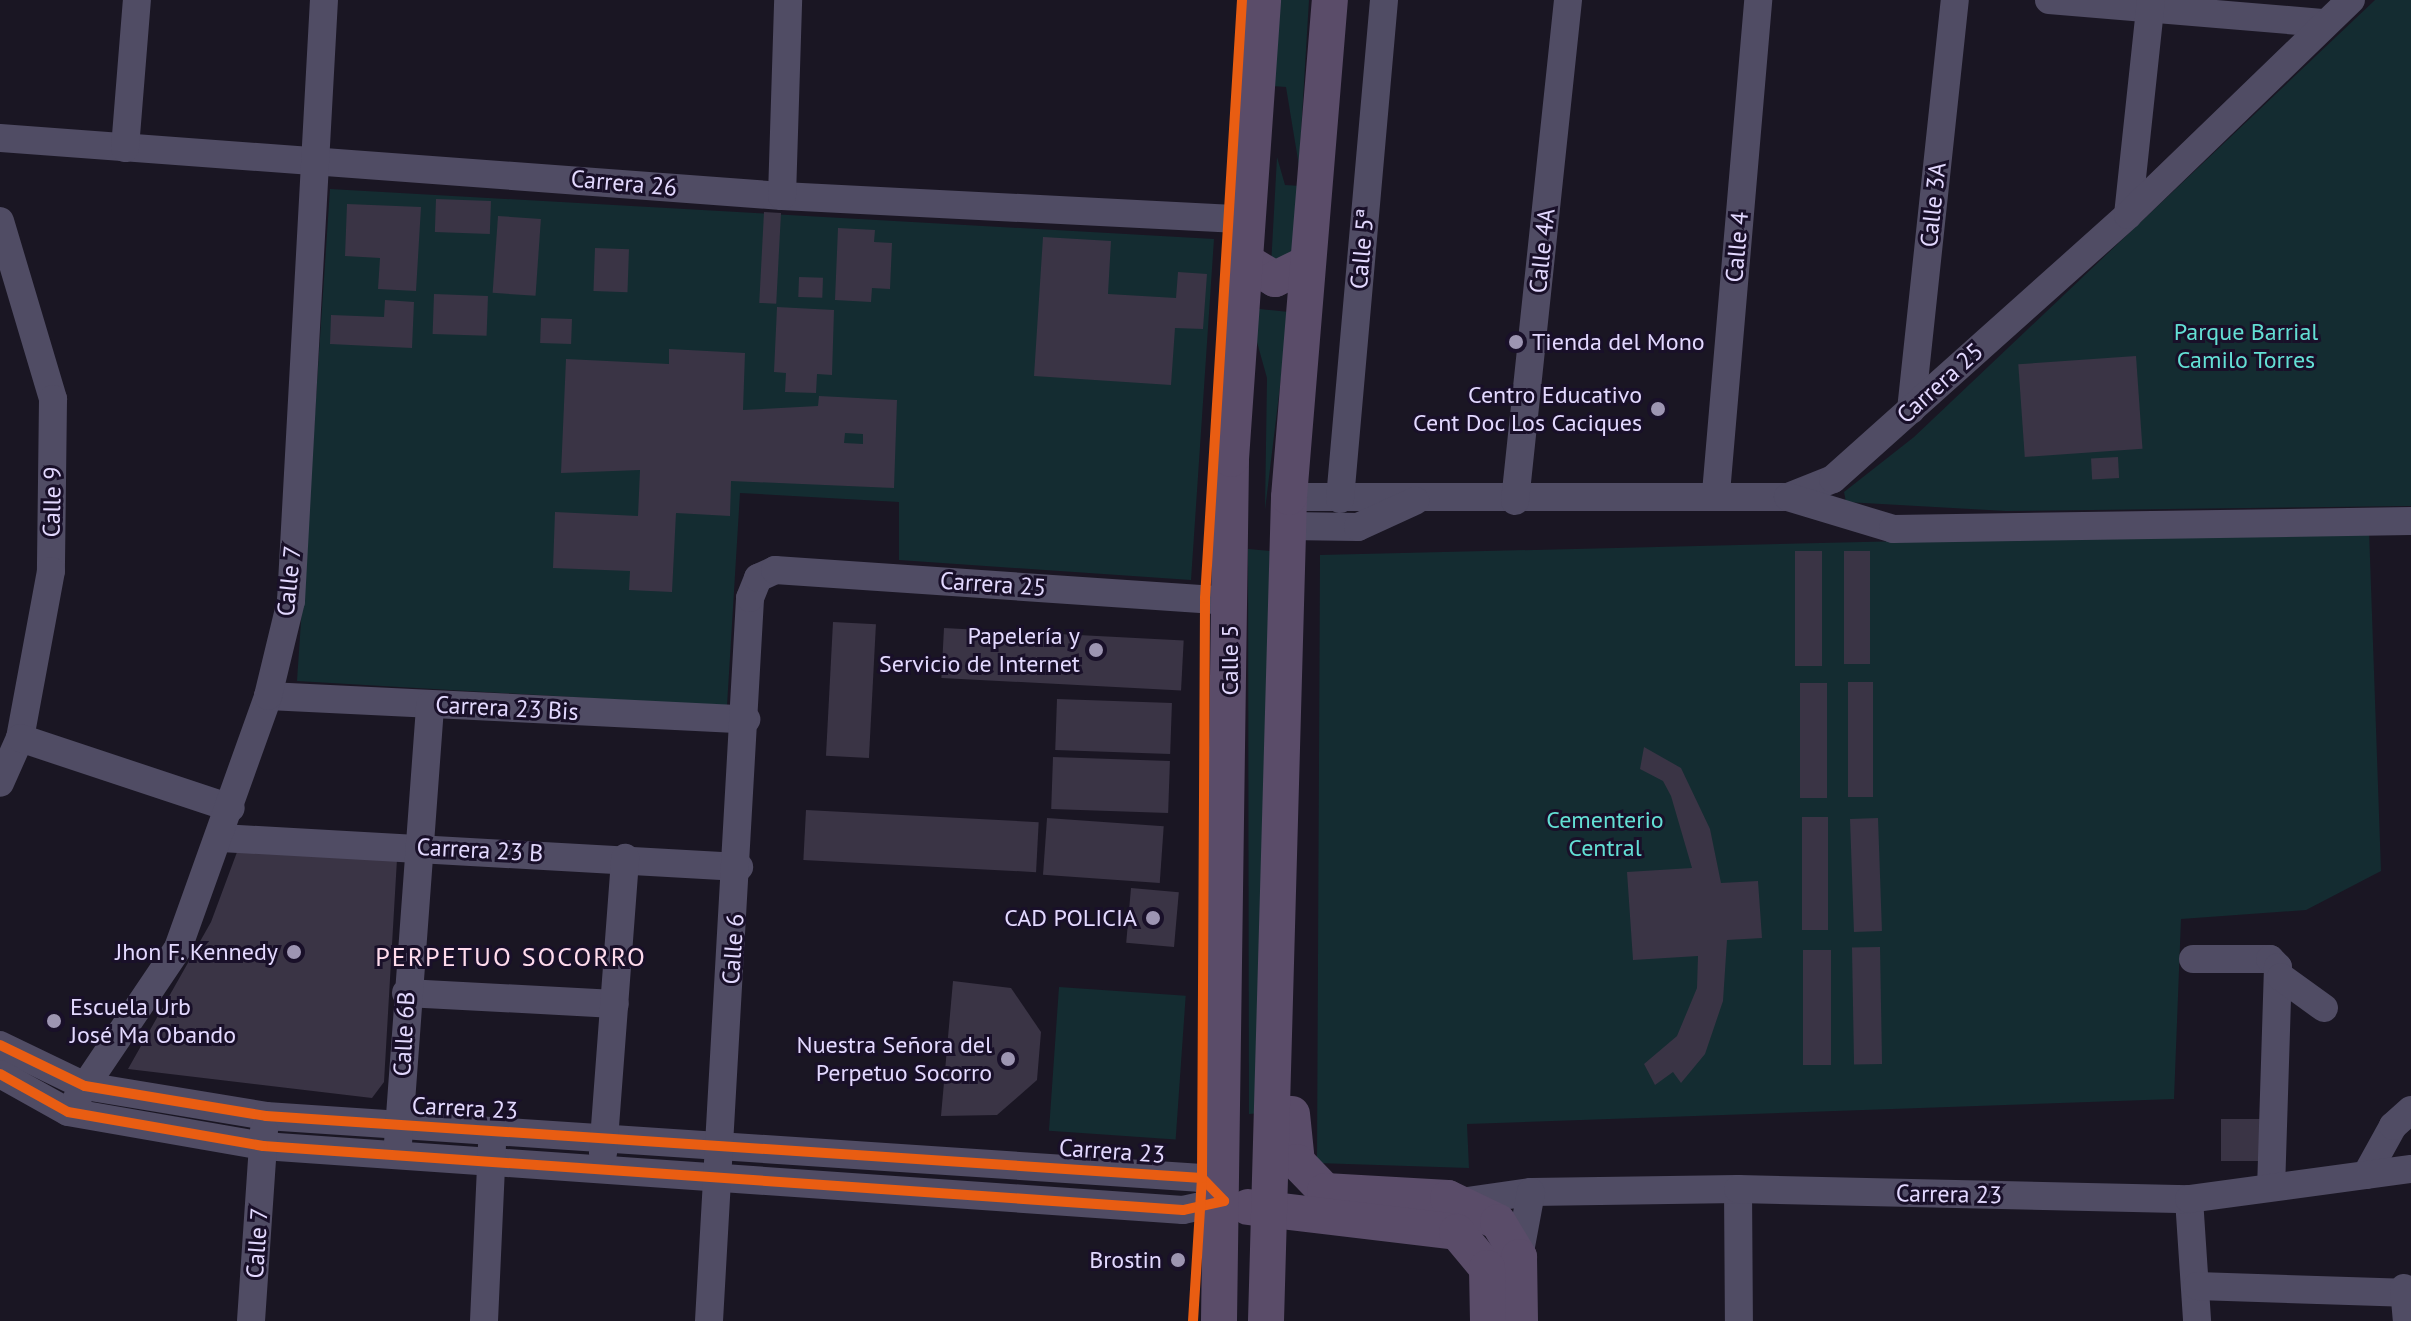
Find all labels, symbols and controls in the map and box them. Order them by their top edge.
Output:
street label: Calle 3A [1914,161,1952,249]
street label: Carrera 26 [570,164,678,202]
street label: Calle 4A [1523,207,1561,295]
street label: Calle 5ª [1344,208,1380,290]
street label: Calle 4 [1720,210,1754,284]
park label: Parque Barrial Camilo Torres [2174,318,2318,374]
place label: Tienda del Mono [1532,328,1705,356]
marker: Tienda del Mono [1507,333,1525,351]
street label: Carrera 25 [1891,337,1989,429]
place label: Centro Educativo Cent Doc Los Caciques [1413,381,1642,437]
marker: Centro Educativo Cent Doc Los Caciques [1649,400,1667,418]
street label: Calle 9 [37,466,67,538]
street label: Calle 7 [271,544,307,618]
street label: Carrera 25 [939,566,1047,602]
place label: Papelería y Servicio de Internet [879,622,1080,678]
street label: Calle 5 [1216,625,1244,695]
marker: Papelería y Servicio de Internet [1087,641,1105,659]
street label: Carrera 23 Bis [435,690,579,726]
park label: Cementerio Central [1546,806,1664,862]
street label: Carrera 23 B [416,832,544,868]
place label: CAD POLICIA [1004,904,1137,932]
marker: CAD POLICIA [1144,909,1162,927]
street label: Calle 6 [716,913,750,985]
place label: Jhon F. Kennedy [113,938,278,966]
district label: PERPETUO SOCORRO [375,941,647,973]
marker: Jhon F. Kennedy [285,943,303,961]
street label: Calle 6B [387,991,421,1077]
place label: Escuela Urb José Ma Obando [70,993,236,1049]
marker: Escuela Urb José Ma Obando [45,1012,63,1030]
place label: Nuestra Señora del Perpetuo Socorro [796,1031,992,1087]
marker: Nuestra Señora del Perpetuo Socorro [999,1050,1017,1068]
street label: Carrera 23 [411,1091,519,1125]
street label: Carrera 23 [1058,1133,1166,1169]
street label: Carrera 23 [1896,1179,2002,1209]
street label: Calle 7 [240,1207,274,1279]
place label: Brostin [1089,1246,1162,1274]
marker: Brostin [1169,1251,1187,1269]

